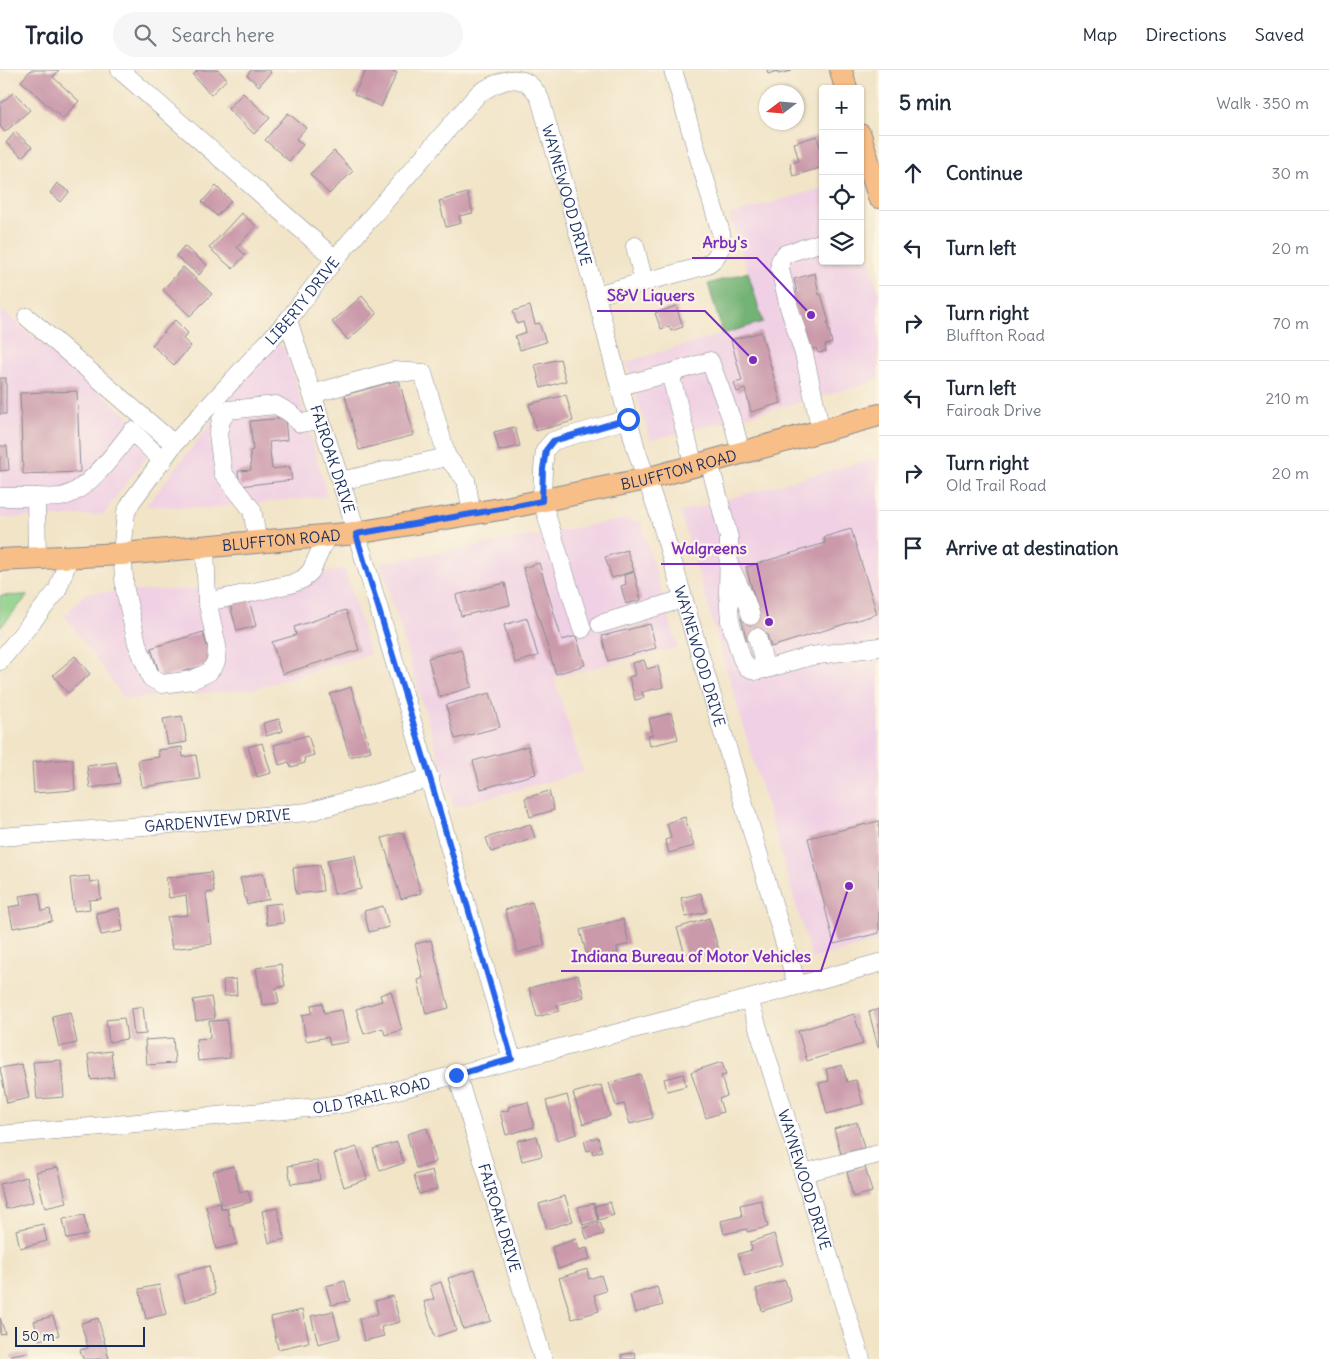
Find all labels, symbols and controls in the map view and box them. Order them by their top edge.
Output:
search box [113,12,463,57]
text: Trailo [25,20,83,50]
icon: search [131,21,159,49]
text: Search here [171,23,274,47]
text: Map [1082,23,1117,46]
text: Directions [1145,23,1227,46]
text: Saved [1255,23,1304,46]
north arrow [759,85,804,130]
map controls [819,85,864,265]
button: + [819,85,864,130]
text: 5 min [899,89,951,116]
text: Walk · 350 m [1216,93,1309,113]
street label: WAYNEWOOD DRIVE [538,122,597,268]
button: − [819,130,864,175]
icon: ahead [899,159,927,187]
text: Continue [946,161,1023,185]
text: 30 m [1272,163,1309,183]
button: locate [819,175,864,220]
button: layers [819,220,864,265]
callout: Arby's [692,227,757,258]
text: Arby's [702,232,748,253]
icon: left [899,234,927,262]
text: Turn left [946,236,1016,260]
text: 20 m [1272,238,1309,258]
street label: LIBERTY DRIVE [261,253,343,348]
callout: S&V Liquers [597,280,705,311]
text: S&V Liquers [607,285,695,306]
text: Turn right [946,301,1029,325]
icon: right [899,309,927,337]
text: 70 m [1273,313,1309,333]
text: Bluffton Road [946,325,1045,345]
text: Turn left [946,376,1016,400]
icon: left [899,384,927,412]
text: 210 m [1266,388,1309,408]
text: Fairoak Drive [946,400,1041,420]
street label: FAIROAK DRIVE [307,402,360,515]
route start [617,408,640,431]
street label: BLUFFTON ROAD [619,445,739,494]
text: Turn right [946,451,1029,475]
icon: right [899,459,927,487]
text: 20 m [1272,463,1309,483]
text: Old Trail Road [946,475,1046,495]
street label: BLUFFTON ROAD [221,525,341,555]
callout: Walgreens [661,533,757,564]
icon: arrive [899,534,927,562]
text: Arrive at destination [946,536,1119,560]
text: Walgreens [671,538,747,559]
street label: WAYNEWOOD DRIVE [671,583,730,729]
street label: GARDENVIEW DRIVE [143,804,291,835]
callout: Indiana Bureau of Motor Vehicles [561,940,821,971]
text: Indiana Bureau of Motor Vehicles [571,946,811,966]
route end [445,1064,468,1087]
street label: OLD TRAIL ROAD [312,1072,432,1117]
street label: WAYNEWOOD DRIVE [774,1107,836,1252]
street label: FAIROAK DRIVE [475,1161,526,1274]
scale bar [15,1324,145,1347]
text: 50 m [22,1327,55,1345]

